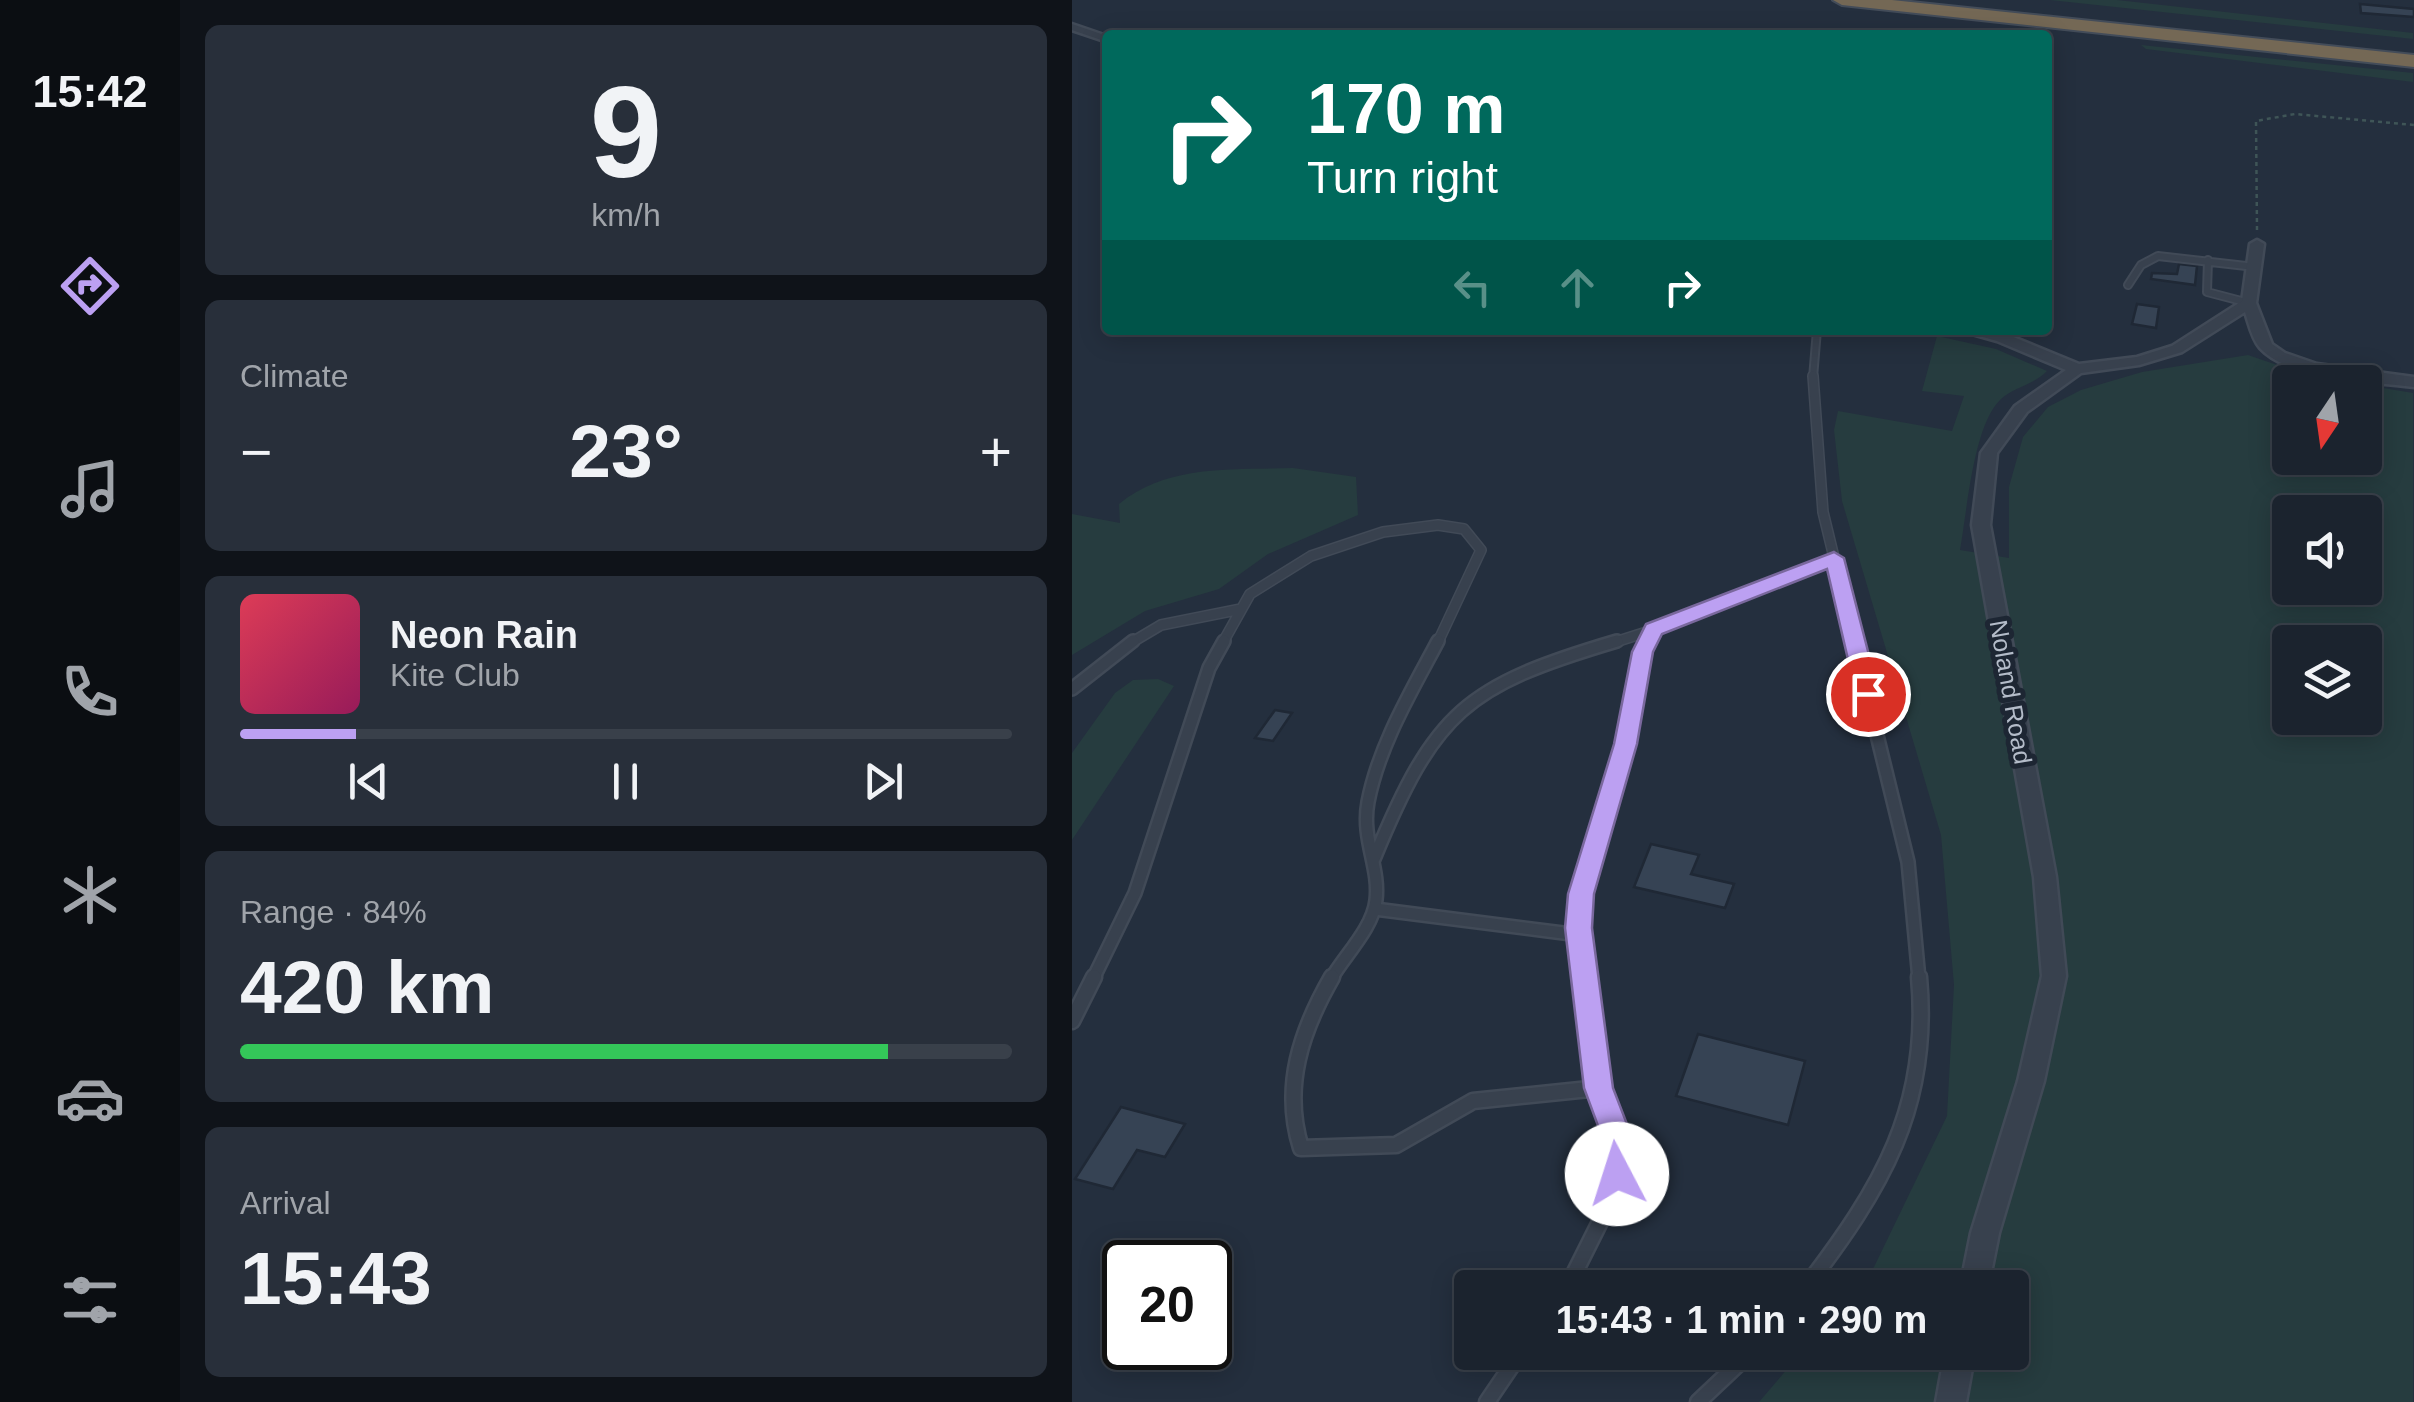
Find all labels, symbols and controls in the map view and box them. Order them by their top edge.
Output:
text: 9 [590,59,662,205]
text: 15:42 [32,66,148,117]
icon: right [1142,70,1272,200]
text: 170 m [1307,70,1505,148]
text: Turn right [1307,152,1498,203]
text: km/h [591,197,661,233]
icon: directions [55,251,125,321]
icon: left [1445,260,1500,315]
icon: ahead [1550,260,1605,315]
icon: right [1655,260,1710,315]
text: Climate [240,358,348,394]
north arrow [2272,365,2382,475]
map controls [2272,365,2382,735]
text: 23° [569,409,683,493]
text: − [240,421,272,483]
text: + [980,421,1012,483]
icon: music [55,454,125,524]
button: sound [2272,495,2382,605]
text: Neon Rain [390,614,578,656]
street label: Noland Road [1985,618,2037,766]
button: layers [2272,625,2382,735]
pin [1826,652,1911,737]
icon: phone [55,657,125,727]
text: Kite Club [390,657,520,693]
icon: arrive [1841,667,1896,722]
icon: previous [341,754,396,809]
icon: pause [598,754,653,809]
icon: next [856,754,911,809]
icon: climate [55,860,125,930]
text: Range · 84% [240,894,427,930]
text: 420 km [240,945,494,1029]
icon: car [55,1063,125,1133]
position arrow [1565,1122,1669,1226]
text: Arrival [240,1185,331,1221]
text: 15:43 [240,1236,432,1320]
speed limit sign: 20 [1102,1240,1232,1370]
icon: filters [55,1265,125,1335]
text: 15:43 · 1 min · 290 m [1556,1299,1927,1341]

